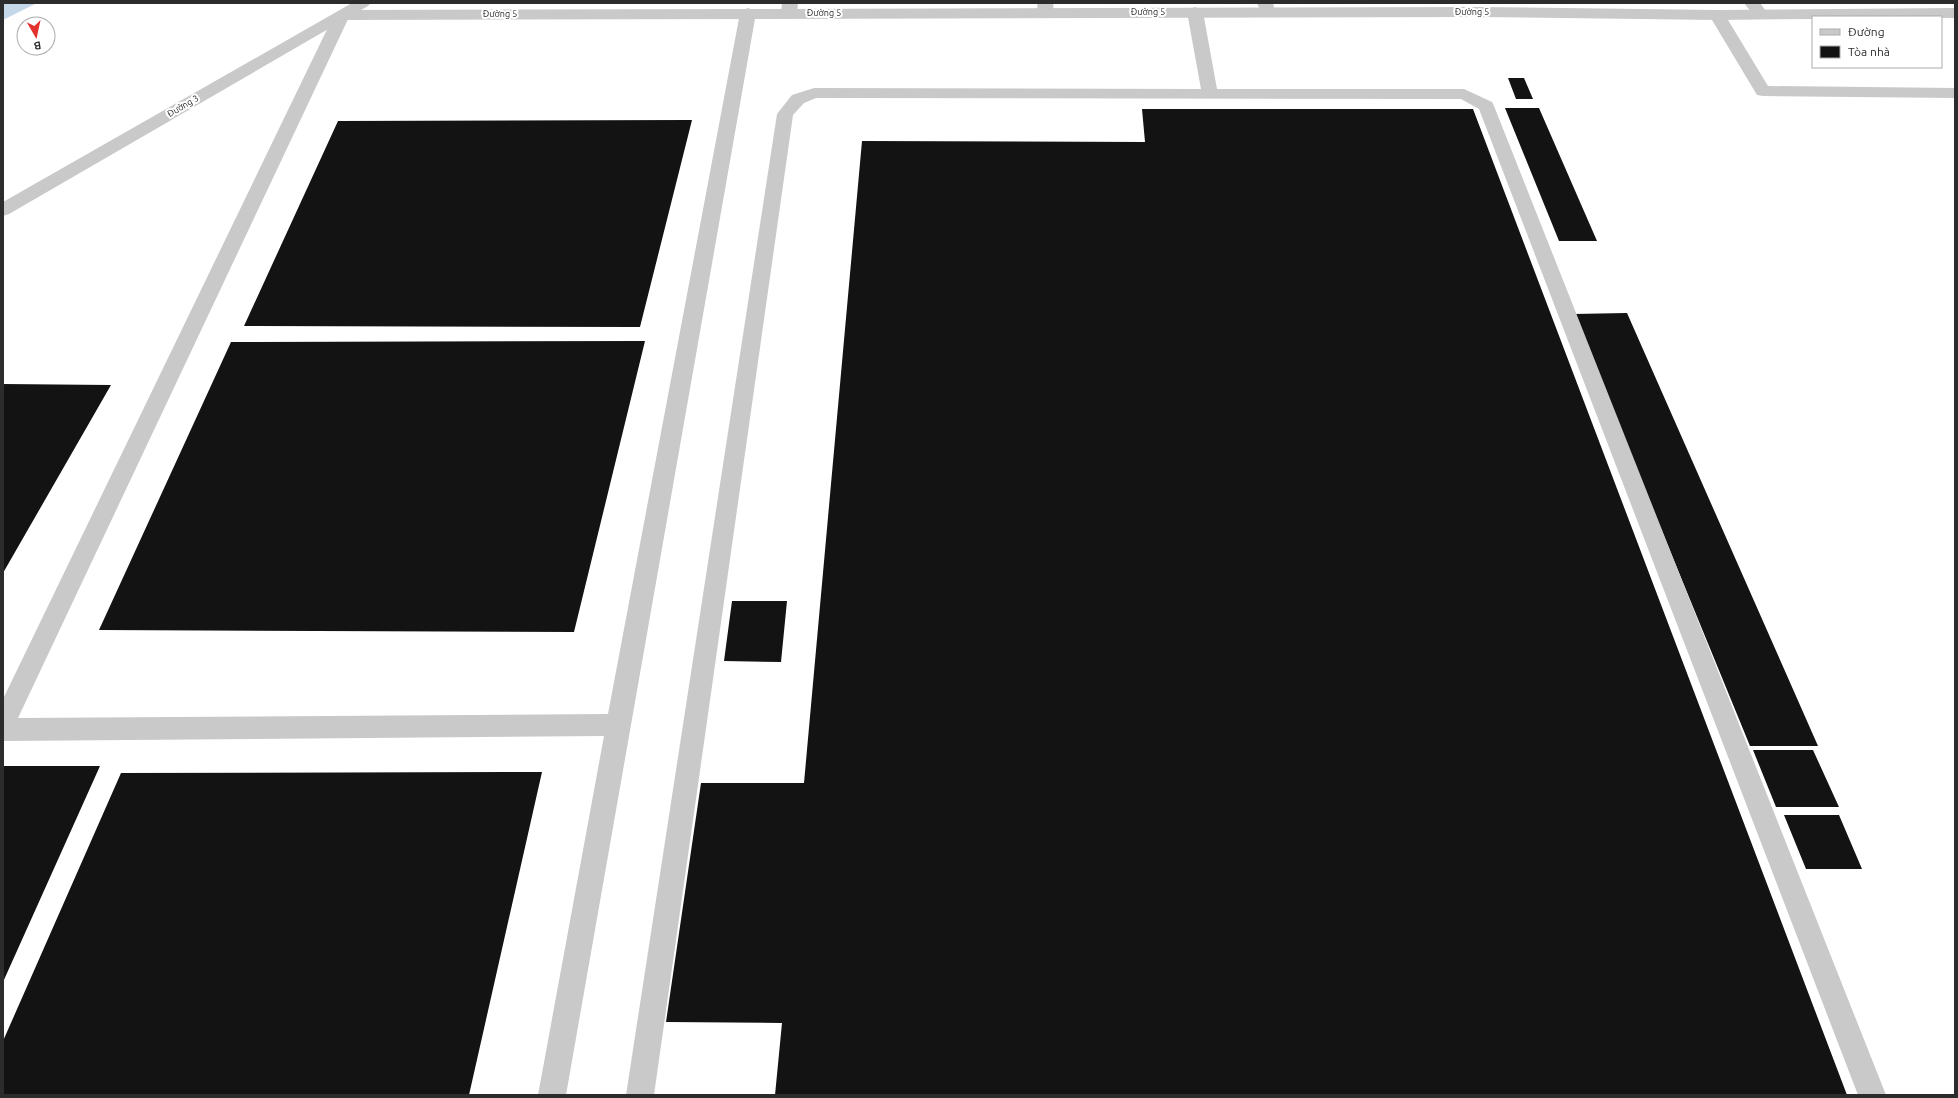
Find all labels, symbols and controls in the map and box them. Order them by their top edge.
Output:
street label: Đường 5 [1131,7,1165,17]
street label: Đường 5 [1455,7,1489,17]
street label: Đường 5 [807,8,841,18]
street label: Đường 5 [483,9,517,19]
north arrow [16,16,56,56]
legend [1812,16,1942,68]
text: Đường [1848,25,1885,38]
text: B [33,39,42,52]
text: Tòa nhà [1848,45,1890,58]
street label: Đường 3 [166,93,200,119]

